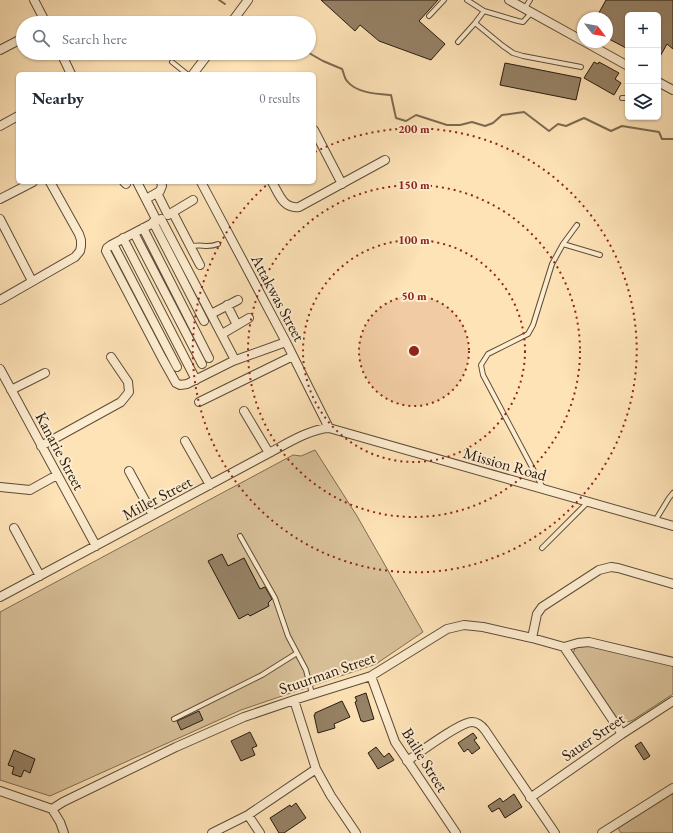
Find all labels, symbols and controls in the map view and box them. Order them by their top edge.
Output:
north arrow [577,12,613,48]
map controls [625,12,661,120]
button: + [625,12,661,48]
search box [16,16,316,60]
icon: search [30,27,52,49]
text: Search here [62,29,127,48]
button: − [625,48,661,84]
button: layers [625,84,661,120]
text: Nearby [32,87,84,109]
text: 0 results [259,90,300,107]
text: 200 m [398,121,430,137]
text: 150 m [398,177,430,193]
text: 100 m [398,232,430,248]
street label: Attakwas Street [246,250,310,345]
text: 50 m [401,288,427,304]
centre of rings [407,344,421,358]
street label: Kanarie Street [31,408,89,494]
street label: Mission Road [461,442,550,486]
street label: Miller Street [119,471,195,525]
street label: Stuurman Street [276,647,378,699]
street label: Sauer Street [557,708,629,766]
street label: Bailie Street [397,724,453,796]

